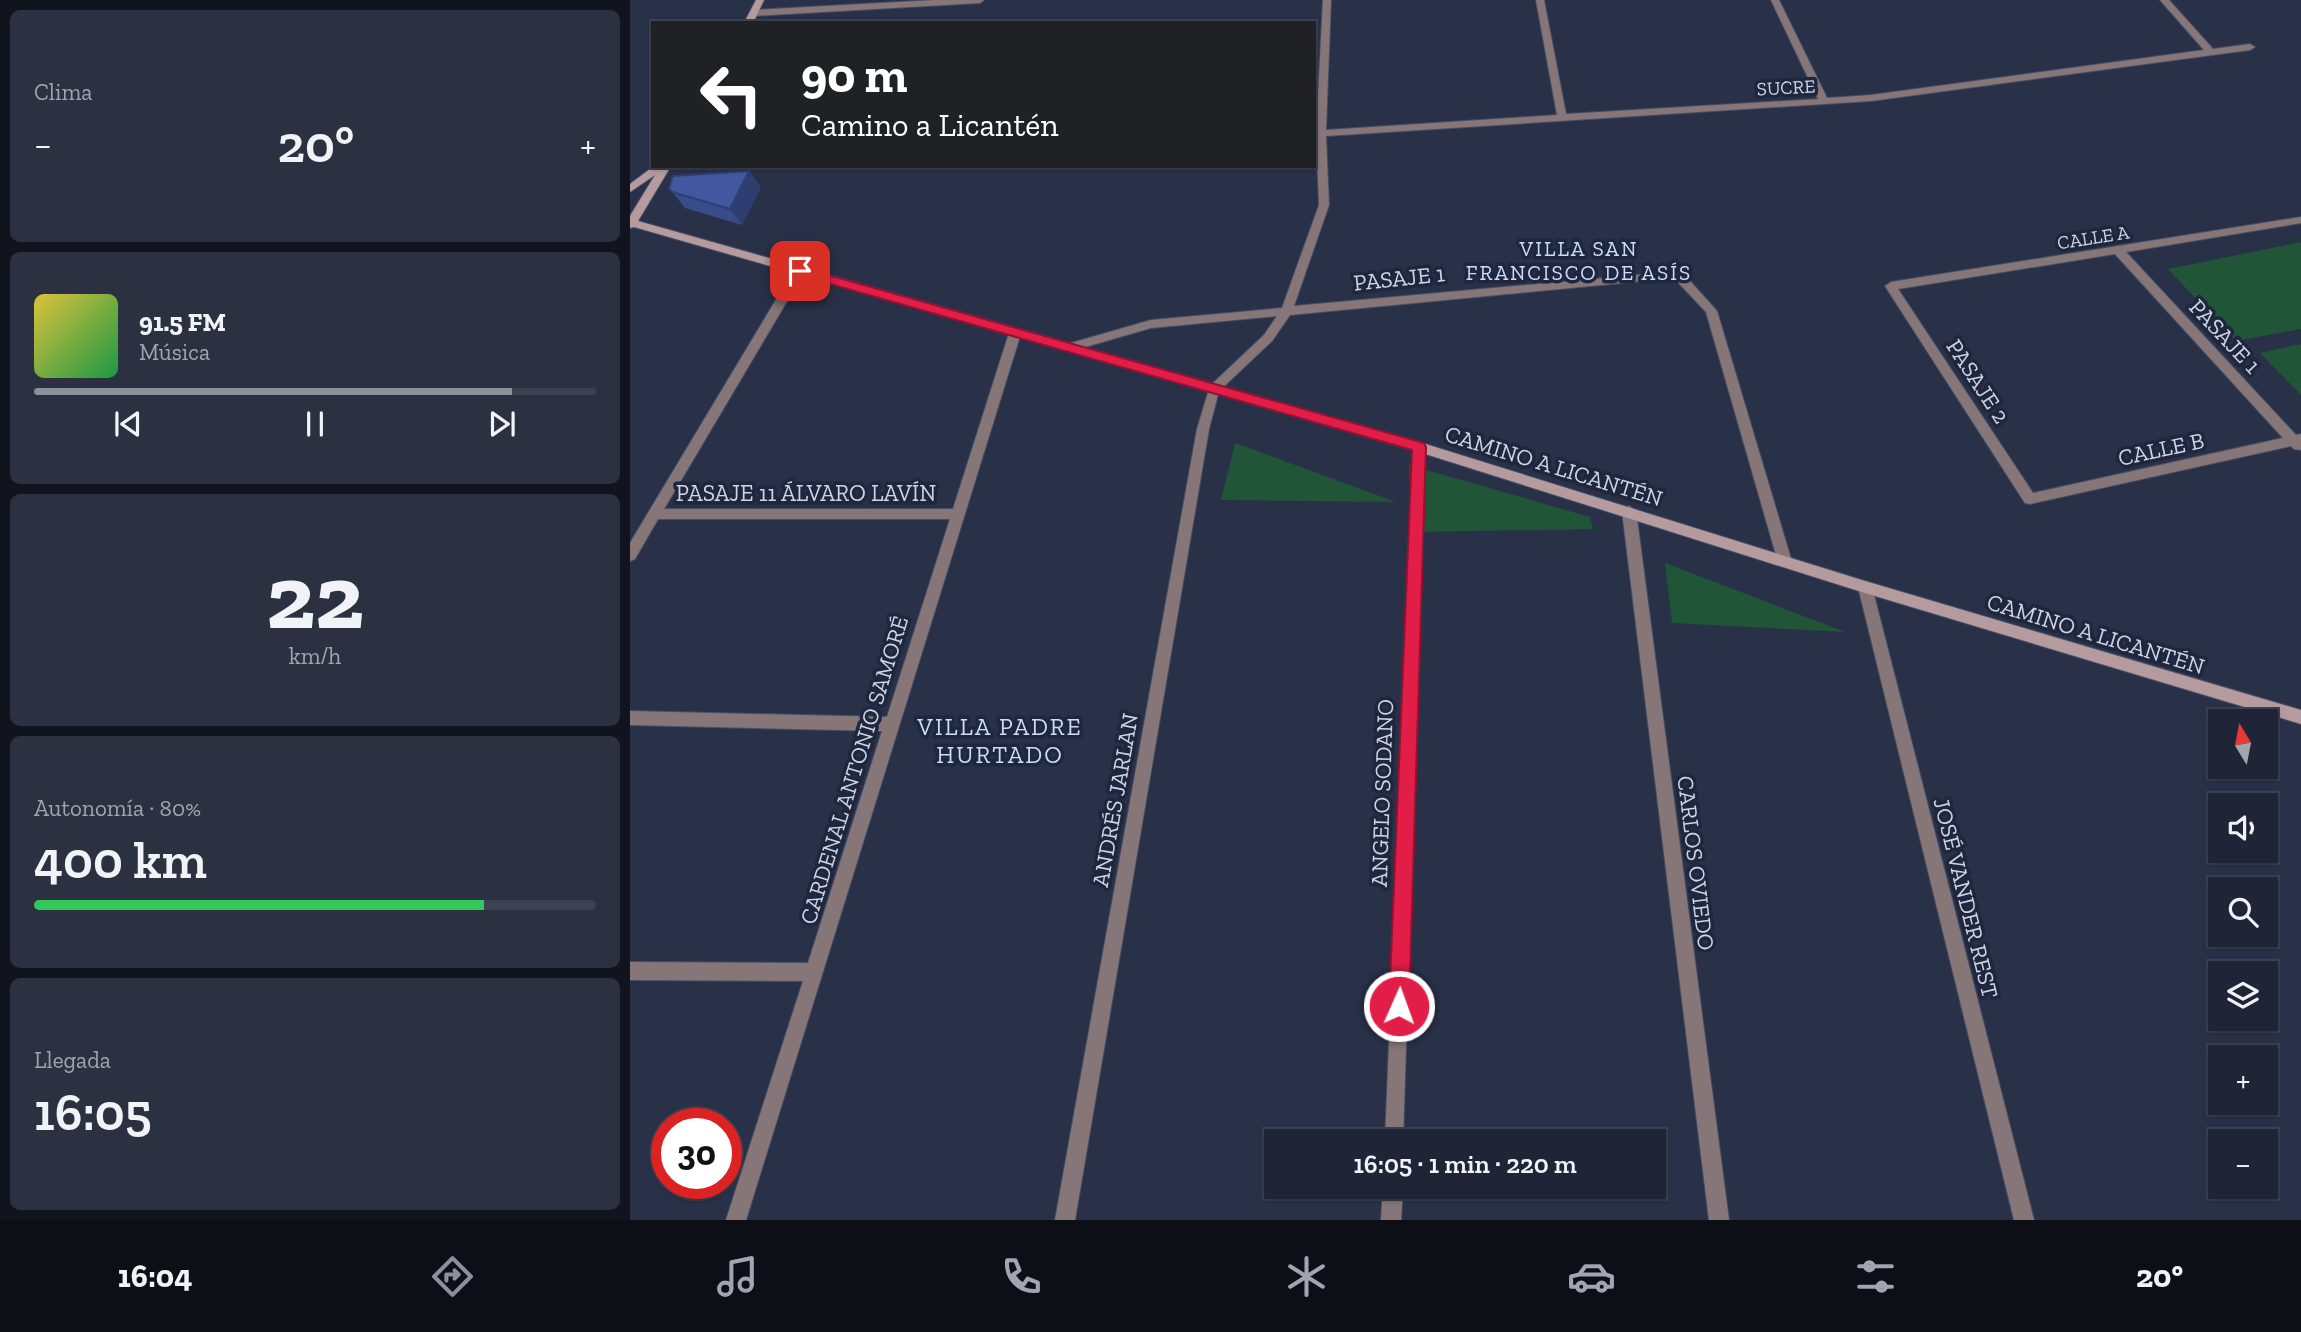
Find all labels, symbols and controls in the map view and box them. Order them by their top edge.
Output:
text: 90 m [801,46,908,105]
icon: left [686,49,777,140]
street label: SUCRE [1756,74,1816,101]
text: Clima [34,78,92,106]
text: Camino a Licantén [801,106,1059,144]
text: 20° [277,113,354,175]
text: − [34,122,52,168]
text: + [580,122,596,168]
street label: CALLE A [2055,220,2131,255]
district label: VILLA SAN FRANCISCO DE ASÍS [1466,236,1692,285]
pin [770,241,830,301]
icon: arrive [781,252,819,290]
street label: PASAJE 1 [1352,259,1446,297]
street label: PASAJE 1 [2183,293,2267,379]
text: 91.5 FM [139,306,226,338]
street label: PASAJE 2 [1940,334,2016,428]
text: Música [139,338,210,366]
icon: previous [109,405,147,443]
icon: pause [296,405,334,443]
icon: next [483,405,521,443]
street label: CAMINO A LICANTÉN [1442,420,1666,512]
street label: CALLE B [2115,426,2207,472]
street label: PASAJE 11 ÁLVARO LAVÍN [676,479,936,507]
text: 22 [266,542,364,651]
street label: CAMINO A LICANTÉN [1984,588,2208,680]
street label: CARDENAL ANTONIO SAMORÉ [794,612,914,928]
text: km/h [289,642,341,670]
street label: ANGELO SODANO [1365,698,1399,888]
north arrow [2208,709,2278,779]
map controls [2208,709,2278,1199]
street label: ANDRÉS JARLAN [1086,711,1144,889]
district label: VILLA PADRE HURTADO [916,712,1083,769]
street label: CARLOS OVIEDO [1671,774,1721,952]
button: sound [2208,793,2278,863]
text: Autonomía · 80% [34,794,201,822]
street label: JOSÉ VANDER REST [1928,795,2004,1001]
text: 400 km [34,829,207,891]
button: search [2208,877,2278,947]
button: layers [2208,961,2278,1031]
position arrow [1362,969,1436,1043]
button: + [2208,1045,2278,1115]
text: Llegada [34,1046,111,1074]
text: 16:05 [34,1081,152,1143]
speed limit sign: 30 [651,1108,742,1199]
button: − [2208,1129,2278,1199]
text: 16:05 · 1 min · 220 m [1353,1148,1577,1180]
icon: directions [428,1252,477,1301]
icon: music [713,1252,762,1301]
icon: phone [997,1252,1046,1301]
icon: climate [1282,1252,1331,1301]
icon: car [1567,1252,1616,1301]
icon: filters [1851,1252,1900,1301]
text: 16:04 [118,1257,193,1295]
text: 20° [2136,1257,2183,1295]

